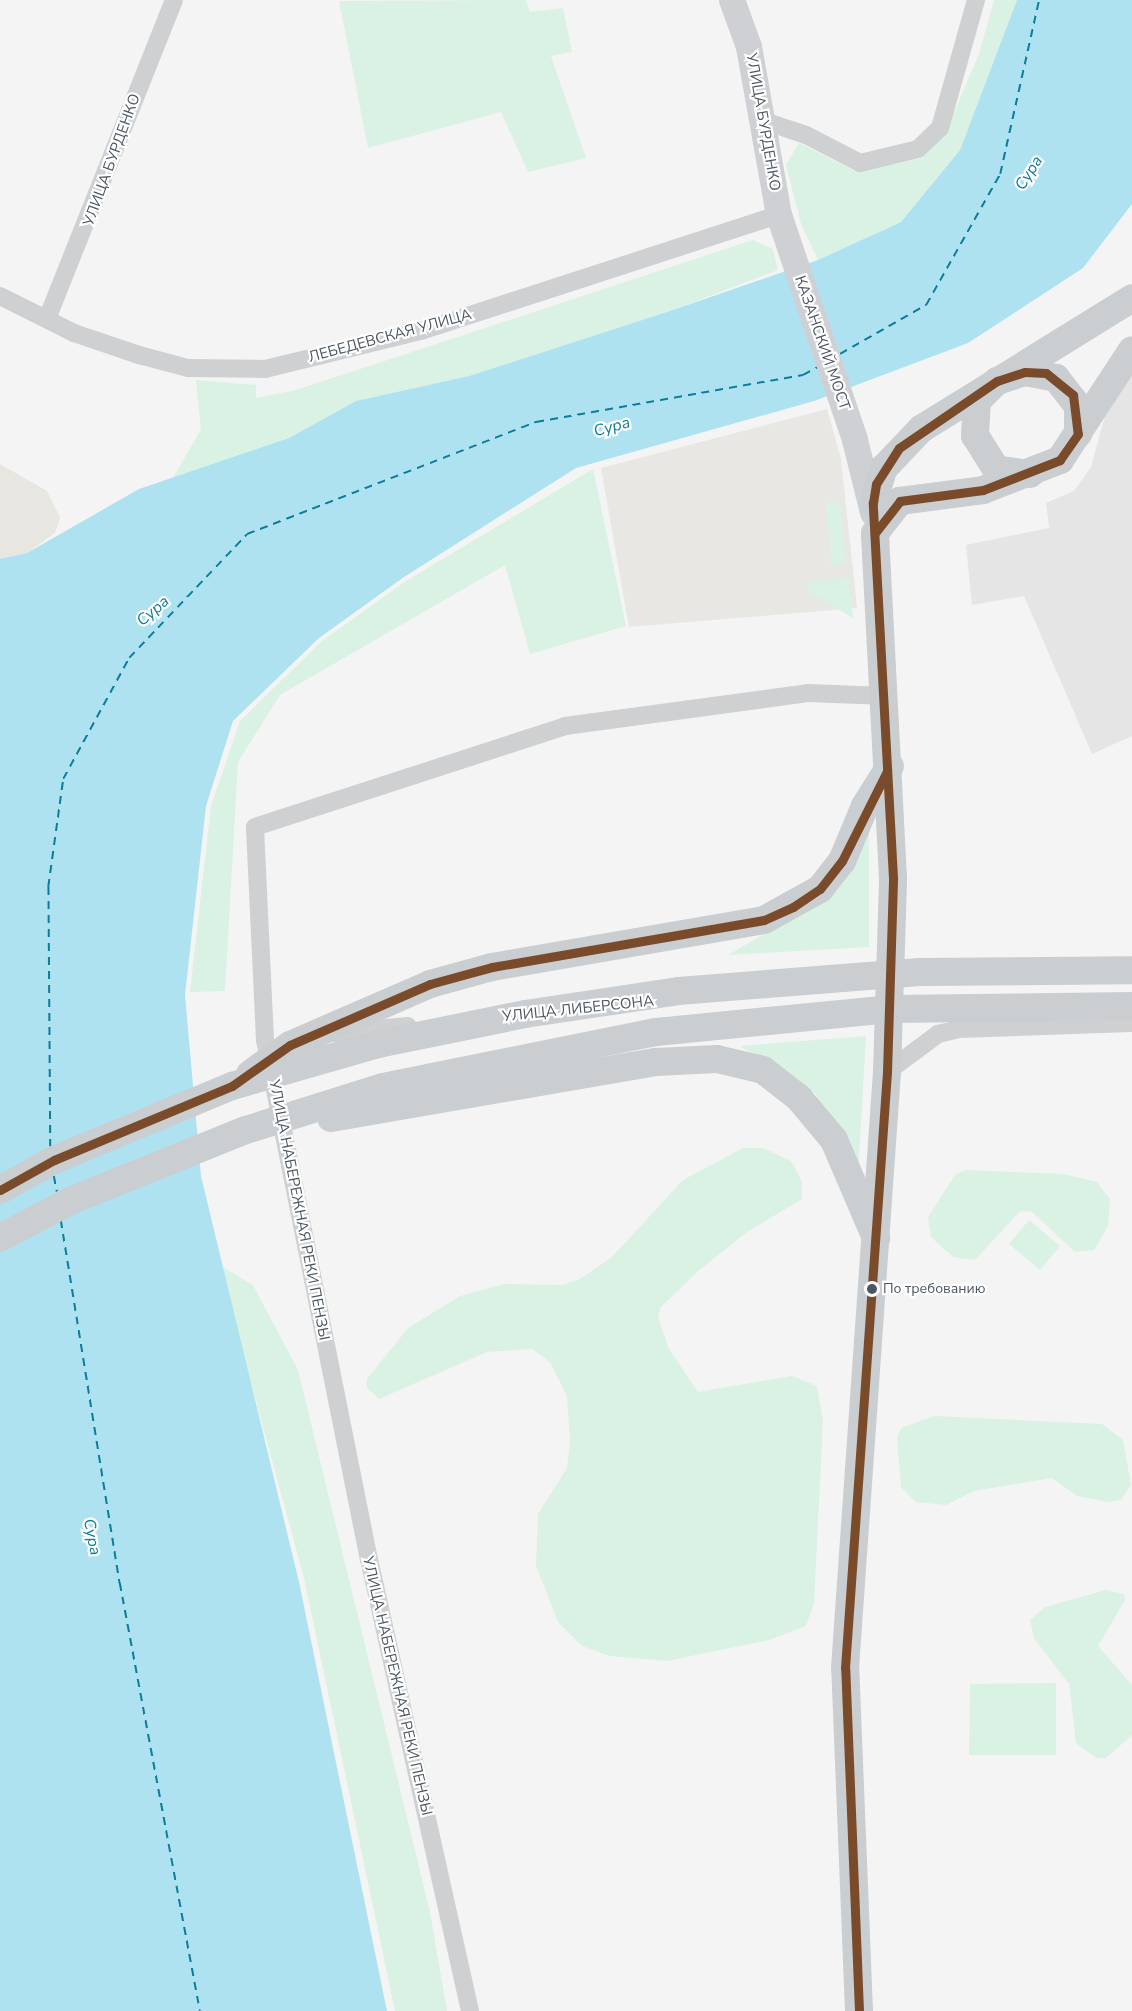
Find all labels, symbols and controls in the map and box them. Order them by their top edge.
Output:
street label: УЛИЦА БУРДЕНКО [742,52,784,192]
street label: УЛИЦА БУРДЕНКО [80,91,144,229]
water label: Сура [1011,152,1047,194]
street label: КАЗАНСКИЙ МОСТ [791,273,853,413]
street label: ЛЕБЕДЕВСКАЯ УЛИЦА [307,306,473,366]
water label: Сура [592,413,632,441]
water label: Сура [133,592,173,630]
street label: УЛИЦА ЛИБЕРСОНА [501,992,655,1026]
street label: УЛИЦА НАБЕРЕЖНАЯ РЕКИ ПЕНЗЫ [265,1078,333,1342]
place label: По требованию [883,1281,985,1297]
marker: По требованию [866,1283,878,1295]
water label: Сура [79,1517,105,1557]
street label: УЛИЦА НАБЕРЕЖНАЯ РЕКИ ПЕНЗЫ [358,1555,436,1817]

